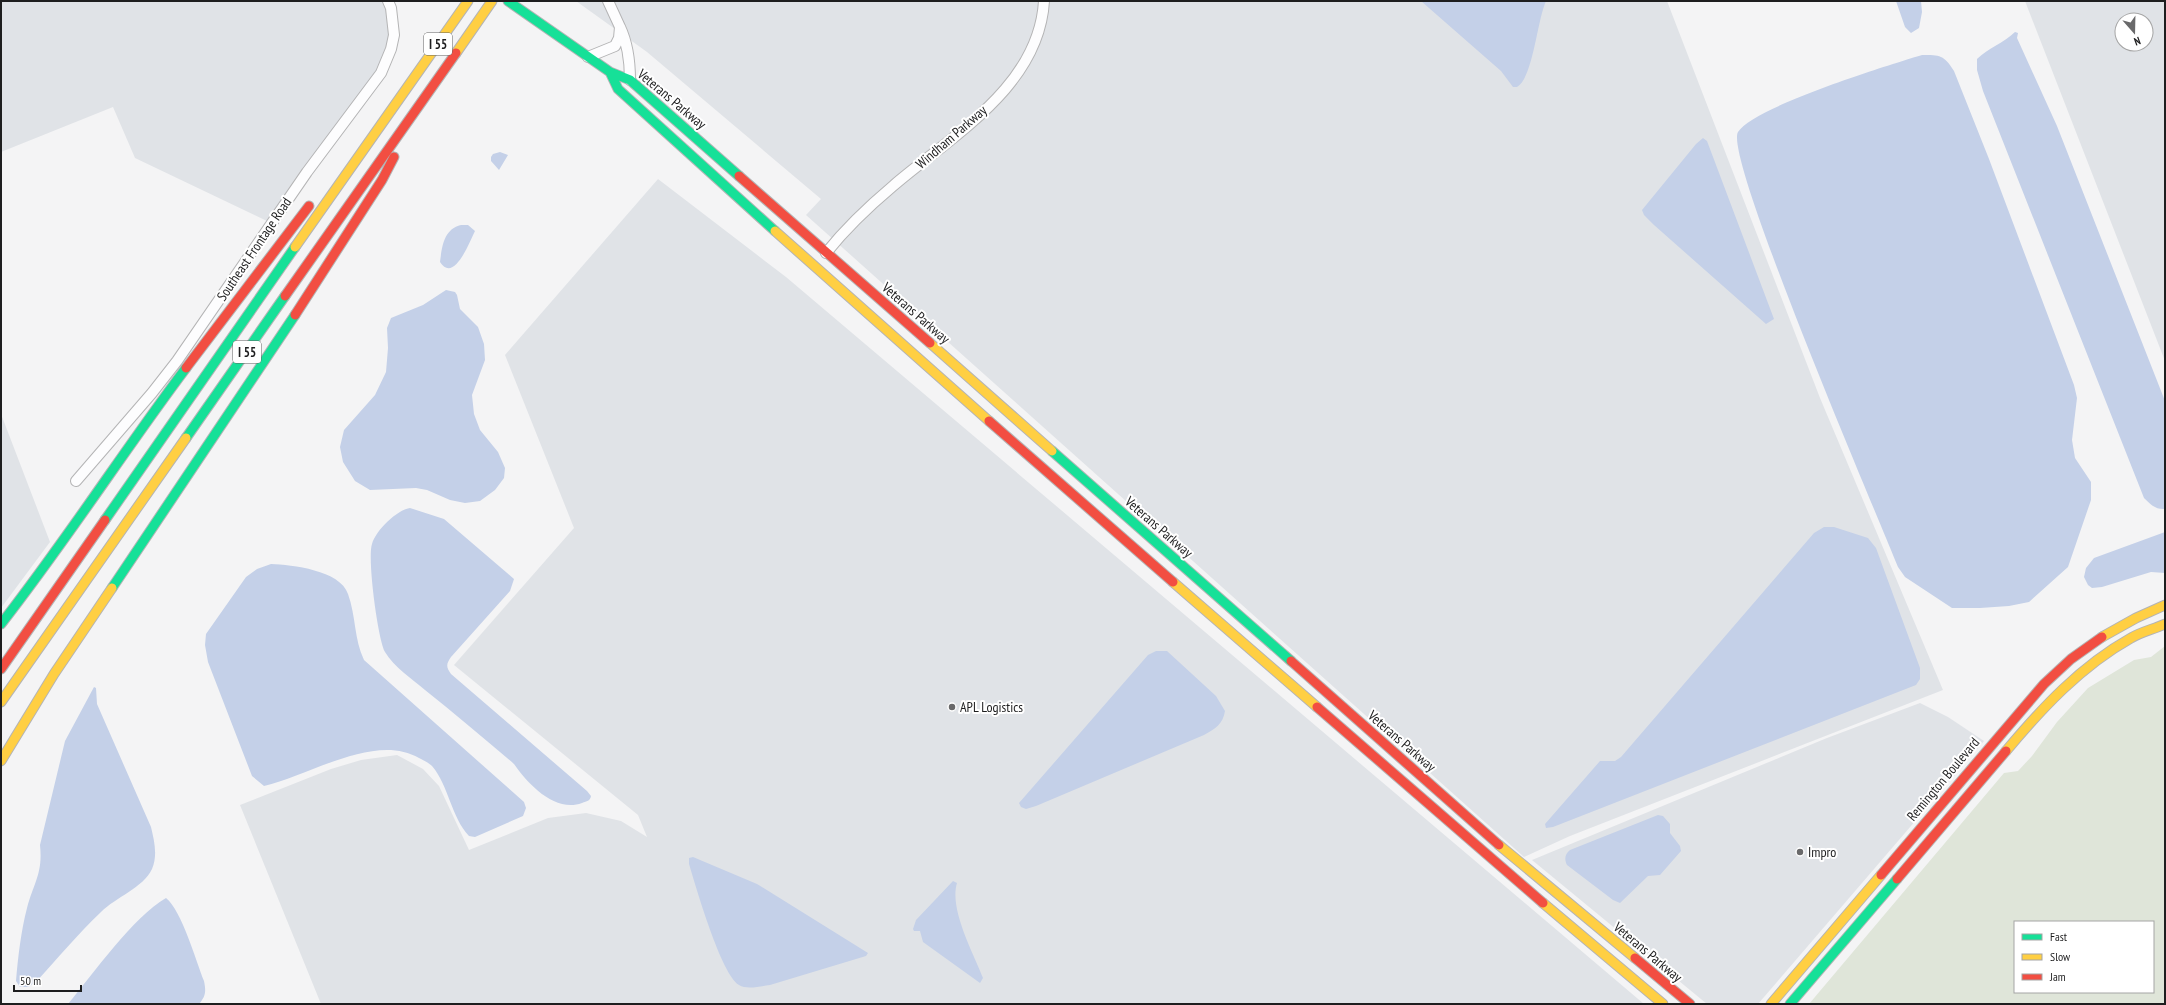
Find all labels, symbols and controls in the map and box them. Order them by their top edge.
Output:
north arrow [2114,12,2154,52]
road number: I 55 [424,33,452,55]
text: N [2132,34,2143,49]
street label: Veterans Parkway [633,64,711,133]
street label: Windham Parkway [912,101,991,173]
street label: Southeast Frontage Road [213,194,295,304]
street label: Veterans Parkway [878,278,954,348]
road number: I 55 [233,341,261,363]
street label: Veterans Parkway [1121,492,1197,562]
place label: APL Logistics [960,698,1023,716]
marker: APL Logistics [947,702,957,712]
street label: Veterans Parkway [1364,706,1440,776]
street label: Remington Boulevard [1903,734,1983,824]
place label: Impro [1808,843,1836,861]
marker: Impro [1795,847,1805,857]
street label: Veterans Parkway [1609,917,1687,986]
legend [2014,921,2154,993]
text: Fast [2050,929,2068,944]
text: Slow [2050,949,2071,964]
scale bar [14,967,81,993]
text: Jam [2049,969,2066,984]
text: 50 m [20,973,41,988]

